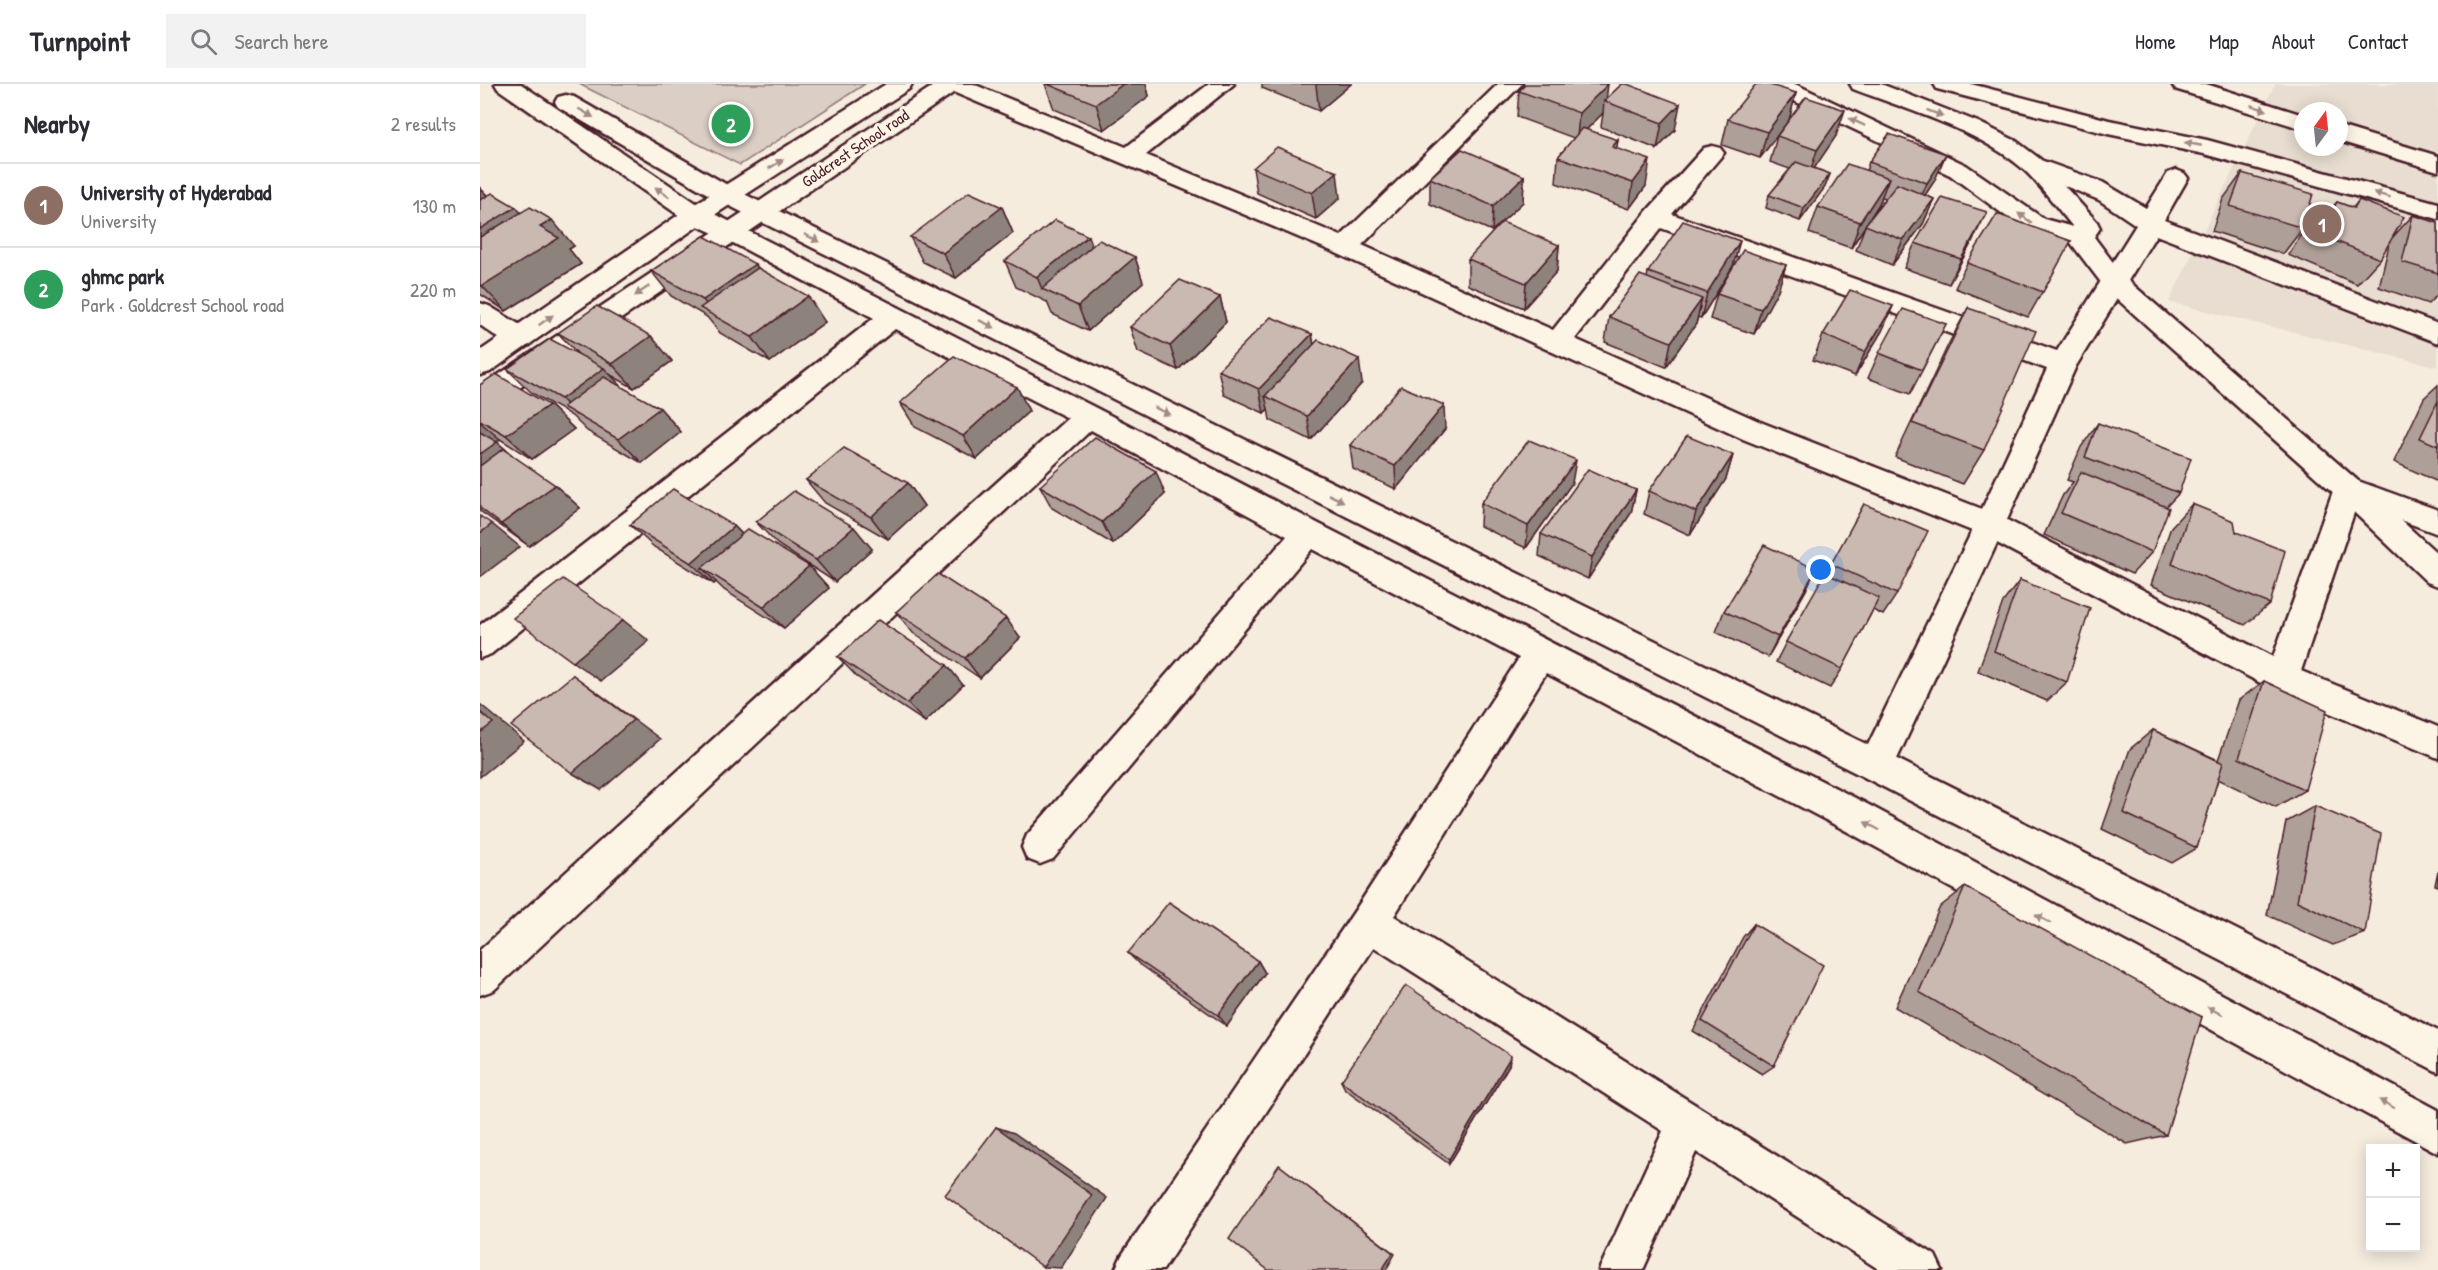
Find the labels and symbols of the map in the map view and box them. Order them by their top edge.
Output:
pin: 2 [712,102,750,147]
north arrow [2294,102,2348,156]
street label: Goldcrest School road [797,104,913,192]
one-way arrow [2250,104,2268,113]
one-way arrow [578,108,594,119]
one-way arrow [1926,109,1944,118]
one-way arrow [1848,117,1865,126]
one-way arrow [2184,139,2203,148]
one-way arrow [768,158,784,169]
one-way arrow [655,186,671,198]
one-way arrow [2372,190,2391,200]
pin: 1 [2302,202,2342,246]
one-way arrow [2018,212,2034,224]
one-way arrow [804,233,821,242]
one-way arrow [634,285,650,297]
one-way arrow [537,314,553,326]
one-way arrow [978,319,996,329]
one-way arrow [1153,406,1170,416]
one-way arrow [1328,493,1345,503]
your location [1806,555,1835,584]
one-way arrow [1863,821,1880,831]
one-way arrow [2035,914,2052,924]
one-way arrow [2206,1006,2223,1016]
one-way arrow [2378,1099,2395,1109]

